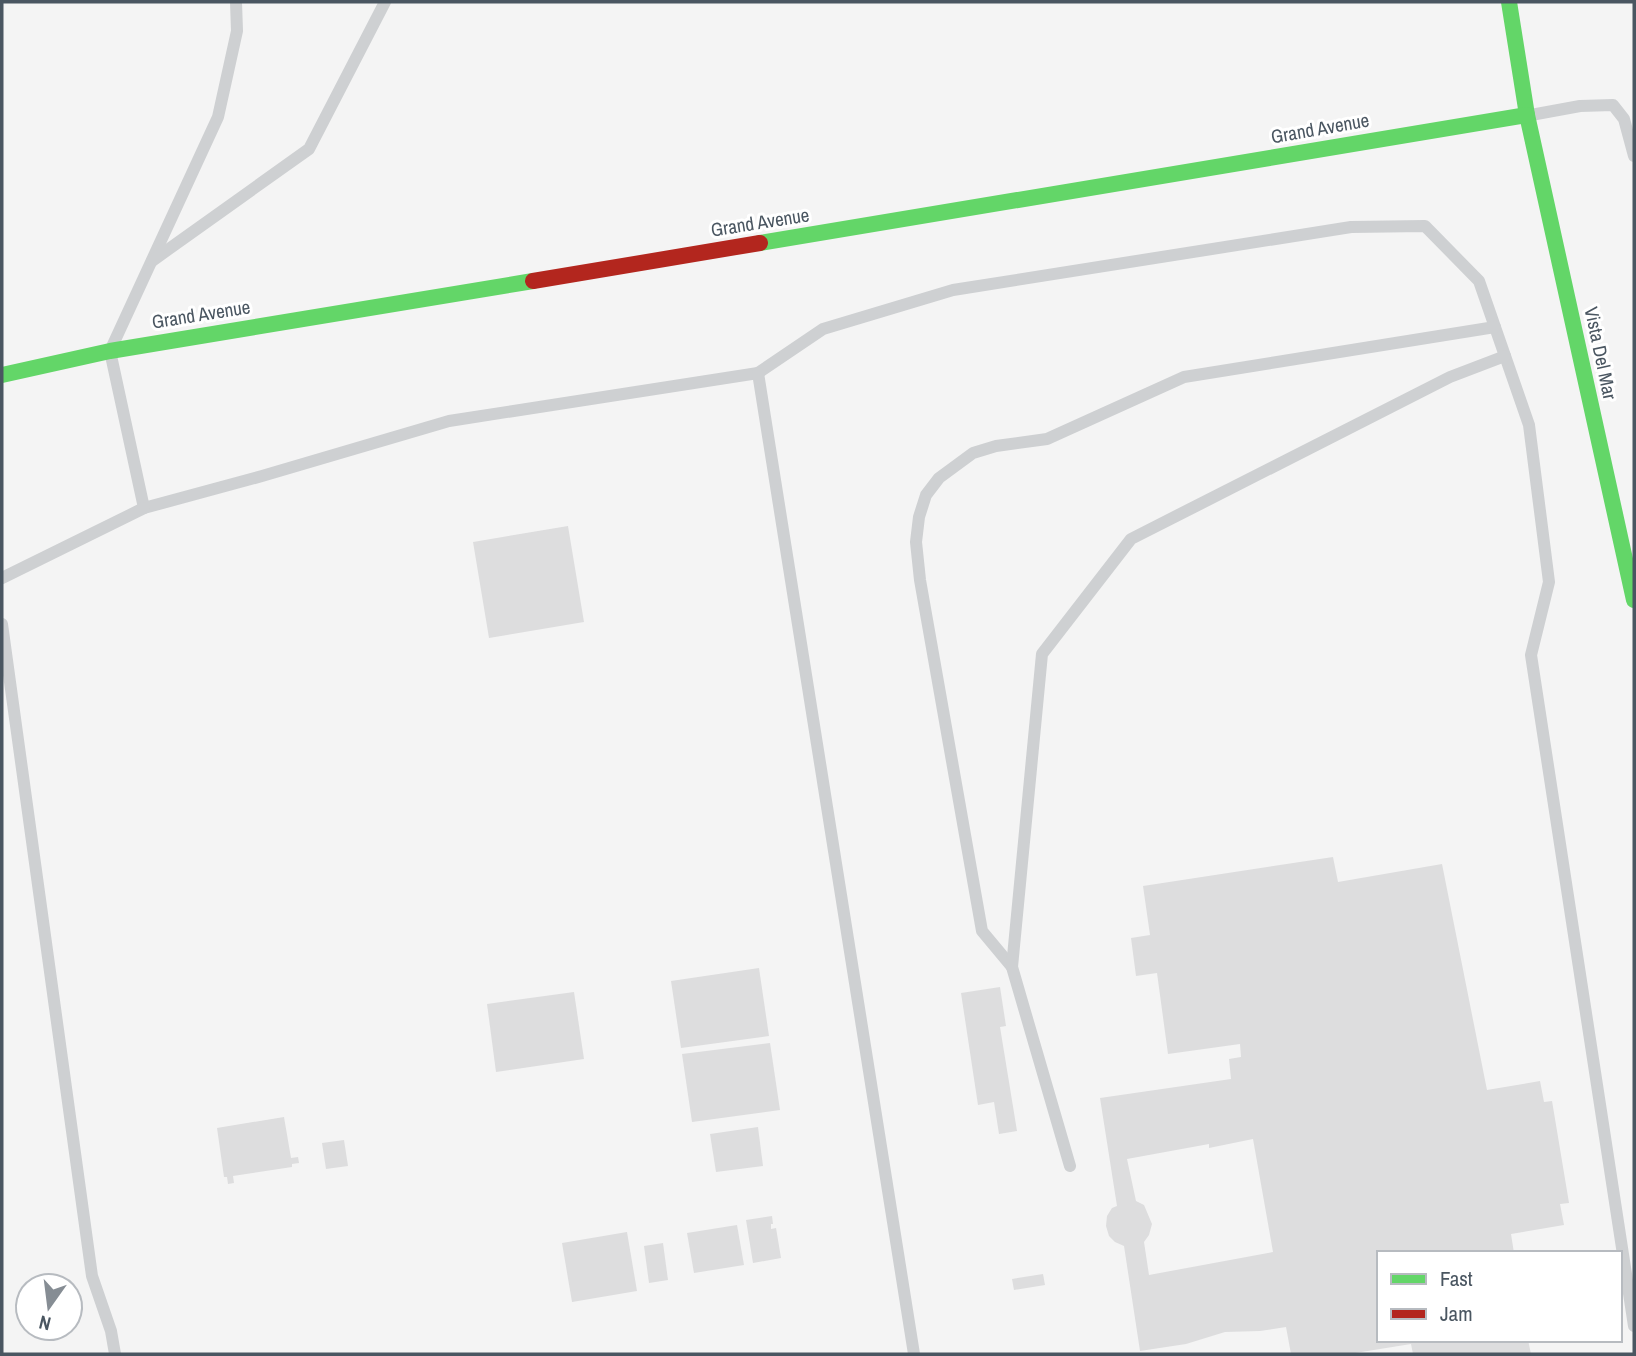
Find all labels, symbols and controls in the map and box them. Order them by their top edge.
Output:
street label: Grand Avenue [1269,107,1371,149]
street label: Grand Avenue [709,201,811,243]
street label: Grand Avenue [150,293,252,335]
street label: Vista Del Mar [1579,304,1624,403]
legend [1377,1251,1622,1342]
text: Fast [1440,1264,1473,1293]
north arrow [14,1272,84,1342]
text: Jam [1440,1299,1473,1328]
text: N [36,1310,53,1337]

